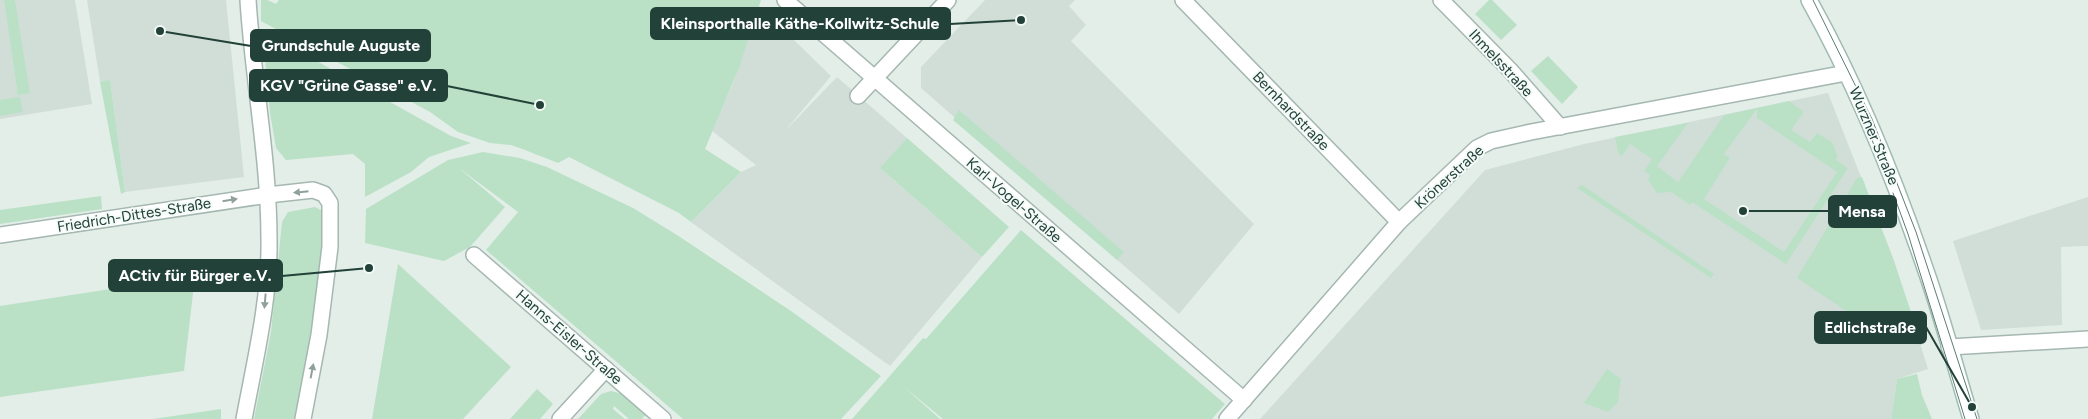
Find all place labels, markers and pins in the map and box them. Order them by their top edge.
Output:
callout: Kleinsporthalle Käthe-Kollwitz-Schule [651,8,950,39]
callout: Grundschule Auguste [251,30,430,61]
callout: KGV "Grüne Gasse" e.V. [250,70,447,101]
callout: Mensa [1829,196,1896,227]
callout: ACtiv für Bürger e.V. [109,260,282,291]
callout: Edlichstraße [1815,312,1926,343]

